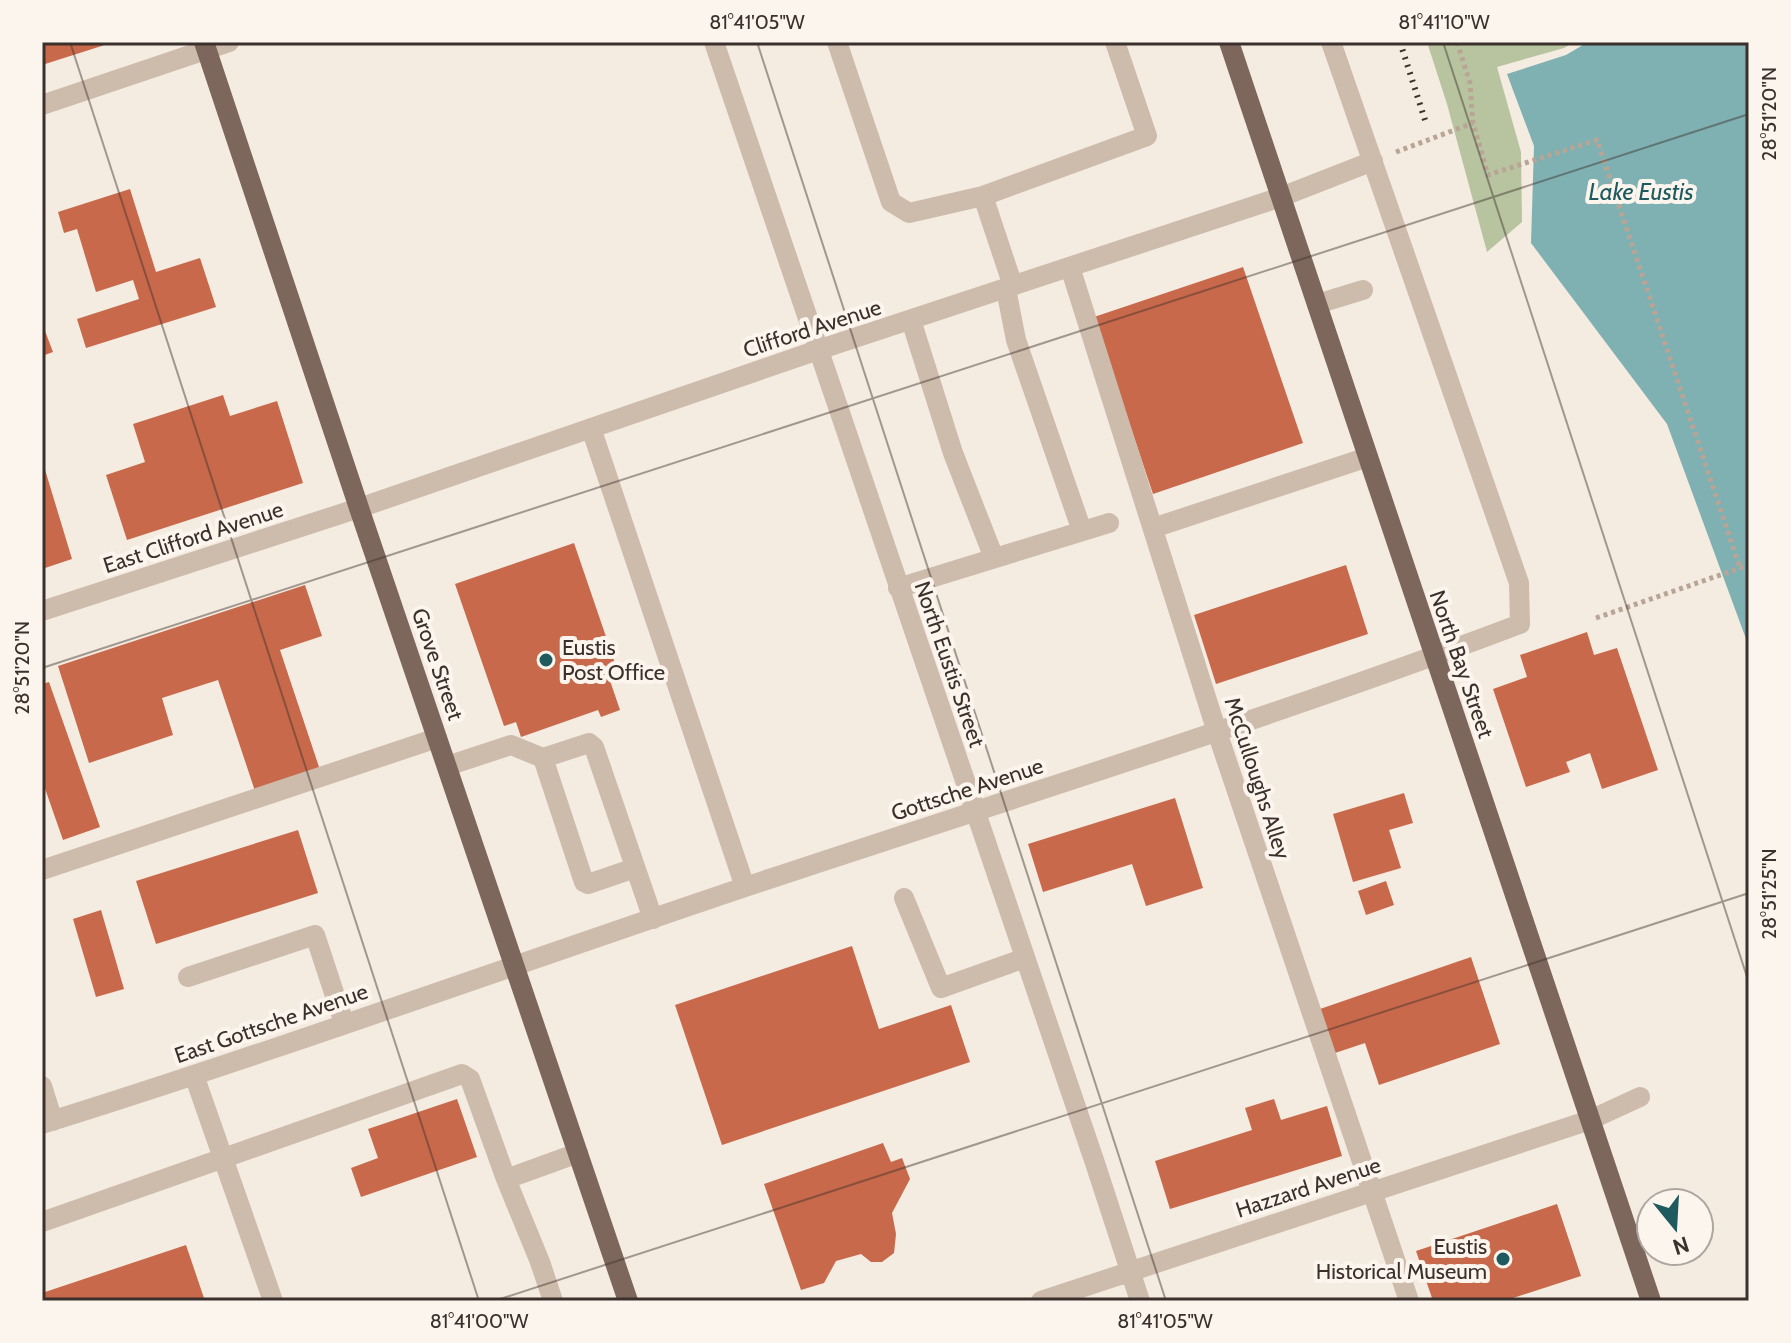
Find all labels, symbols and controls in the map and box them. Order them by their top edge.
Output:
text: 81°41'05"W [709,10,805,34]
text: 81°41'10"W [1398,10,1490,34]
text: 28°51'20"N [1757,67,1781,161]
water label: Lake Eustis [1589,177,1693,206]
street label: Clifford Avenue [740,293,885,363]
street label: East Clifford Avenue [100,496,287,579]
street label: North Eustis Street [908,578,991,751]
street label: North Bay Street [1424,587,1500,742]
street label: Grove Street [406,605,469,724]
text: 28°51'20"N [10,621,34,715]
place label: Eustis Post Office [562,634,665,686]
marker: Eustis Post Office [537,651,555,669]
street label: McCulloughs Alley [1219,694,1296,863]
street label: Gottsche Avenue [888,752,1047,827]
text: 28°51'25"N [1757,848,1781,940]
street label: East Gottsche Avenue [171,978,371,1069]
street label: Hazzard Avenue [1232,1151,1384,1224]
north arrow [1635,1187,1715,1267]
text: N [1669,1230,1693,1261]
place label: Eustis Historical Museum [1316,1233,1487,1285]
marker: Eustis Historical Museum [1494,1250,1512,1268]
text: 81°41'00"W [430,1309,528,1333]
text: 81°41'05"W [1117,1309,1213,1333]

